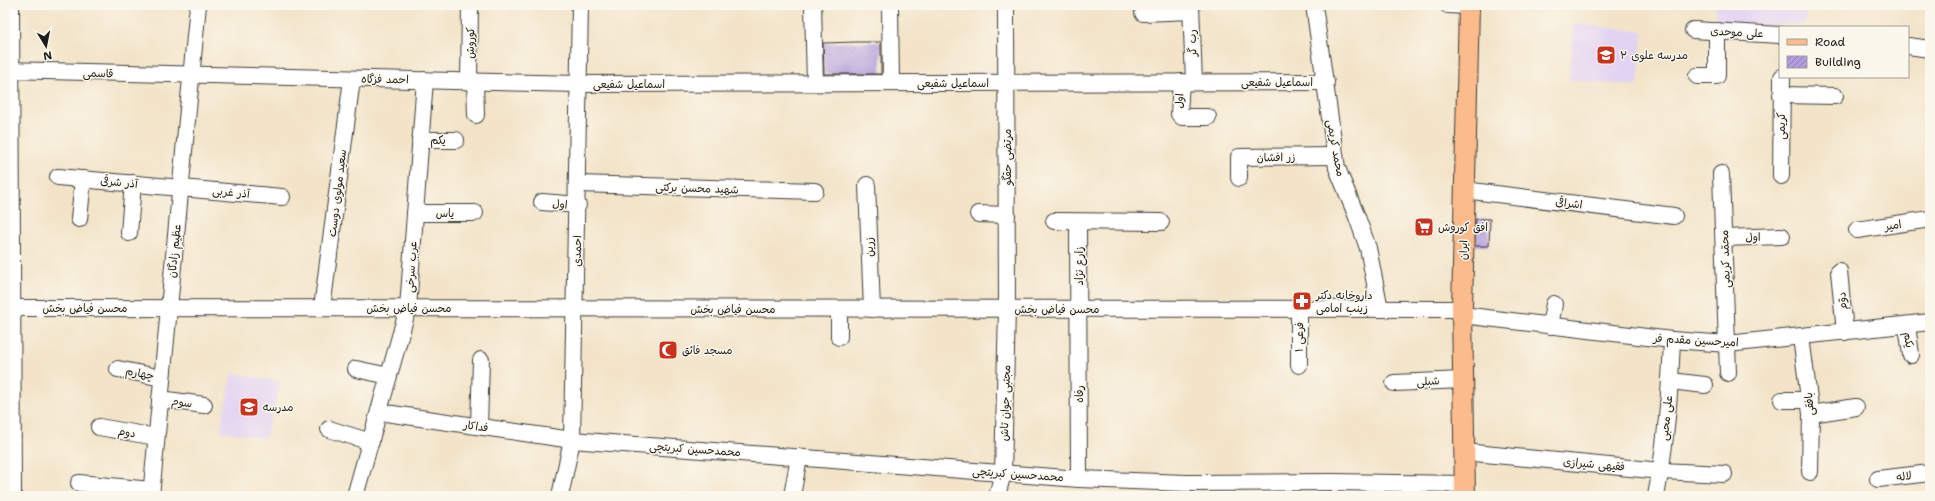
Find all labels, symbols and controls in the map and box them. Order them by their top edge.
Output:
street label: علی موحدی [1710,24,1764,41]
north arrow [26,26,66,66]
legend [1779,26,1909,78]
street label: کوروش [463,27,478,59]
street label: رب گر [1185,29,1200,58]
text: Road [1815,34,1846,50]
school or university icon: مدرسه علوی ۲ [1595,44,1617,66]
text: N [42,47,53,64]
place label: مدرسه علوی ۲ [1620,48,1688,63]
text: Building [1815,54,1861,70]
street label: قاسمی [83,66,113,81]
street label: احمد فزگاه [361,72,409,87]
street label: اسماعیل شفیعی [1241,75,1313,90]
street label: اسماعیل شفیعی [917,76,989,91]
street label: اسماعیل شفیعی [593,77,665,92]
street label: اول [1172,93,1187,109]
street label: کریمی [1774,112,1789,140]
street label: محمد کریمی [1323,118,1348,178]
street label: مرتضی حقگو [1000,129,1015,186]
street label: یکم [430,133,446,149]
street label: سعید مولوی دوست [325,148,350,238]
street label: زر افشان [1257,150,1295,165]
street label: آذر شرقی [100,173,140,192]
street label: شهید محسن برکتی [655,180,739,197]
street label: آذر غربی [212,183,252,202]
street label: اشراقی [1555,194,1583,213]
street label: اول [552,196,568,213]
street label: یاس [436,206,454,221]
supermarket icon: افق کوروش [1413,216,1435,238]
street label: امیر [1883,217,1903,234]
place label: افق کوروش [1438,220,1488,235]
street label: عظیم زادگان [164,223,186,279]
street label: محمّد کریمی [1717,230,1734,288]
street label: اول [1745,230,1761,245]
street label: احمدی [570,235,585,267]
street label: زرین [862,237,877,257]
street label: ایران [1456,240,1471,260]
street label: عرب سرخی [402,241,421,293]
street label: زارع نژاد [1072,247,1088,285]
place label: داروخانه دکتر زینب امامی [1315,288,1373,316]
pharmacy icon: داروخانه دکتر زینب امامی [1291,290,1313,312]
street label: دوّم [1834,291,1852,311]
street label: محسن فیاض بخش [42,301,128,316]
street label: محسن فیاض بخش [366,301,452,316]
street label: محسن فیاض بخش [690,302,776,317]
street label: محسن فیاض بخش [1014,302,1100,317]
street label: فرعی ۱ [1292,322,1307,352]
street label: امیرحسین مقدم فر [1652,331,1739,351]
street label: یکم [1899,331,1917,349]
mosque icon: مسجد فائق [657,339,679,361]
place label: مسجد فائق [682,343,732,358]
street label: چهارم [124,363,156,385]
street label: مجتبی جوان تاش [997,365,1014,441]
street label: شبلی [1416,373,1440,390]
street label: رفاه [1072,385,1087,403]
street label: بافقی [1801,392,1818,416]
street label: سوم [170,394,193,412]
street label: علی محبی [1657,395,1676,441]
school or university icon: مدرسه [238,396,260,418]
place label: مدرسه [263,400,293,415]
street label: فداکار [462,417,489,436]
street label: دوم [117,424,137,442]
street label: محمدحسین کبریتچی [649,439,741,460]
street label: فقیهی شیرازی [1562,454,1626,475]
street label: محمدحسین کبریتچی [972,464,1064,485]
street label: لاله [1895,468,1913,485]

